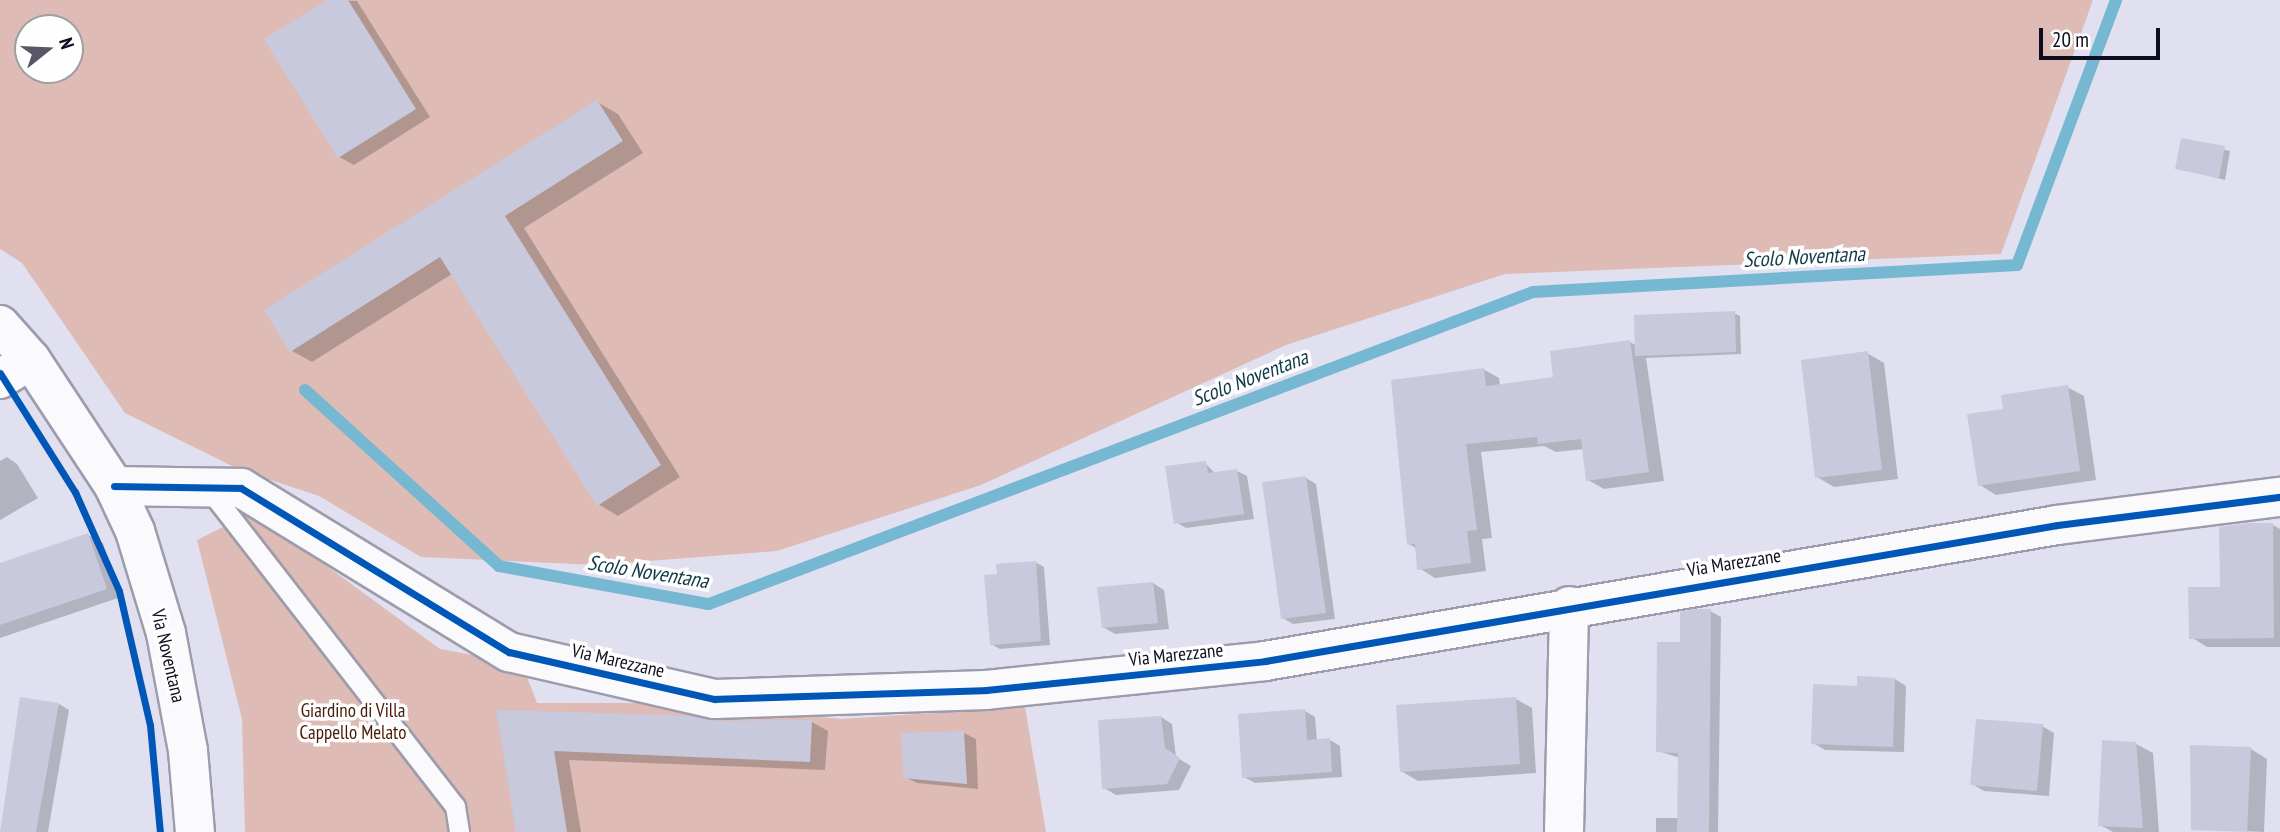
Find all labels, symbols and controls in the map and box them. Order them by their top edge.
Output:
north arrow [14,14,84,84]
scale bar [2042,14,2163,58]
text: 20 m [2052,26,2089,53]
text: N [54,35,80,52]
water label: Scolo Noventana [1743,241,1865,273]
water label: Scolo Noventana [1189,344,1311,412]
street label: Via Marezzane [1685,544,1783,582]
water label: Scolo Noventana [586,550,710,594]
street label: Via Noventana [146,607,190,705]
street label: Via Marezzane [569,639,667,683]
street label: Via Marezzane [1128,639,1224,671]
park label: Giardino di Villa Cappello Melato [300,700,406,744]

